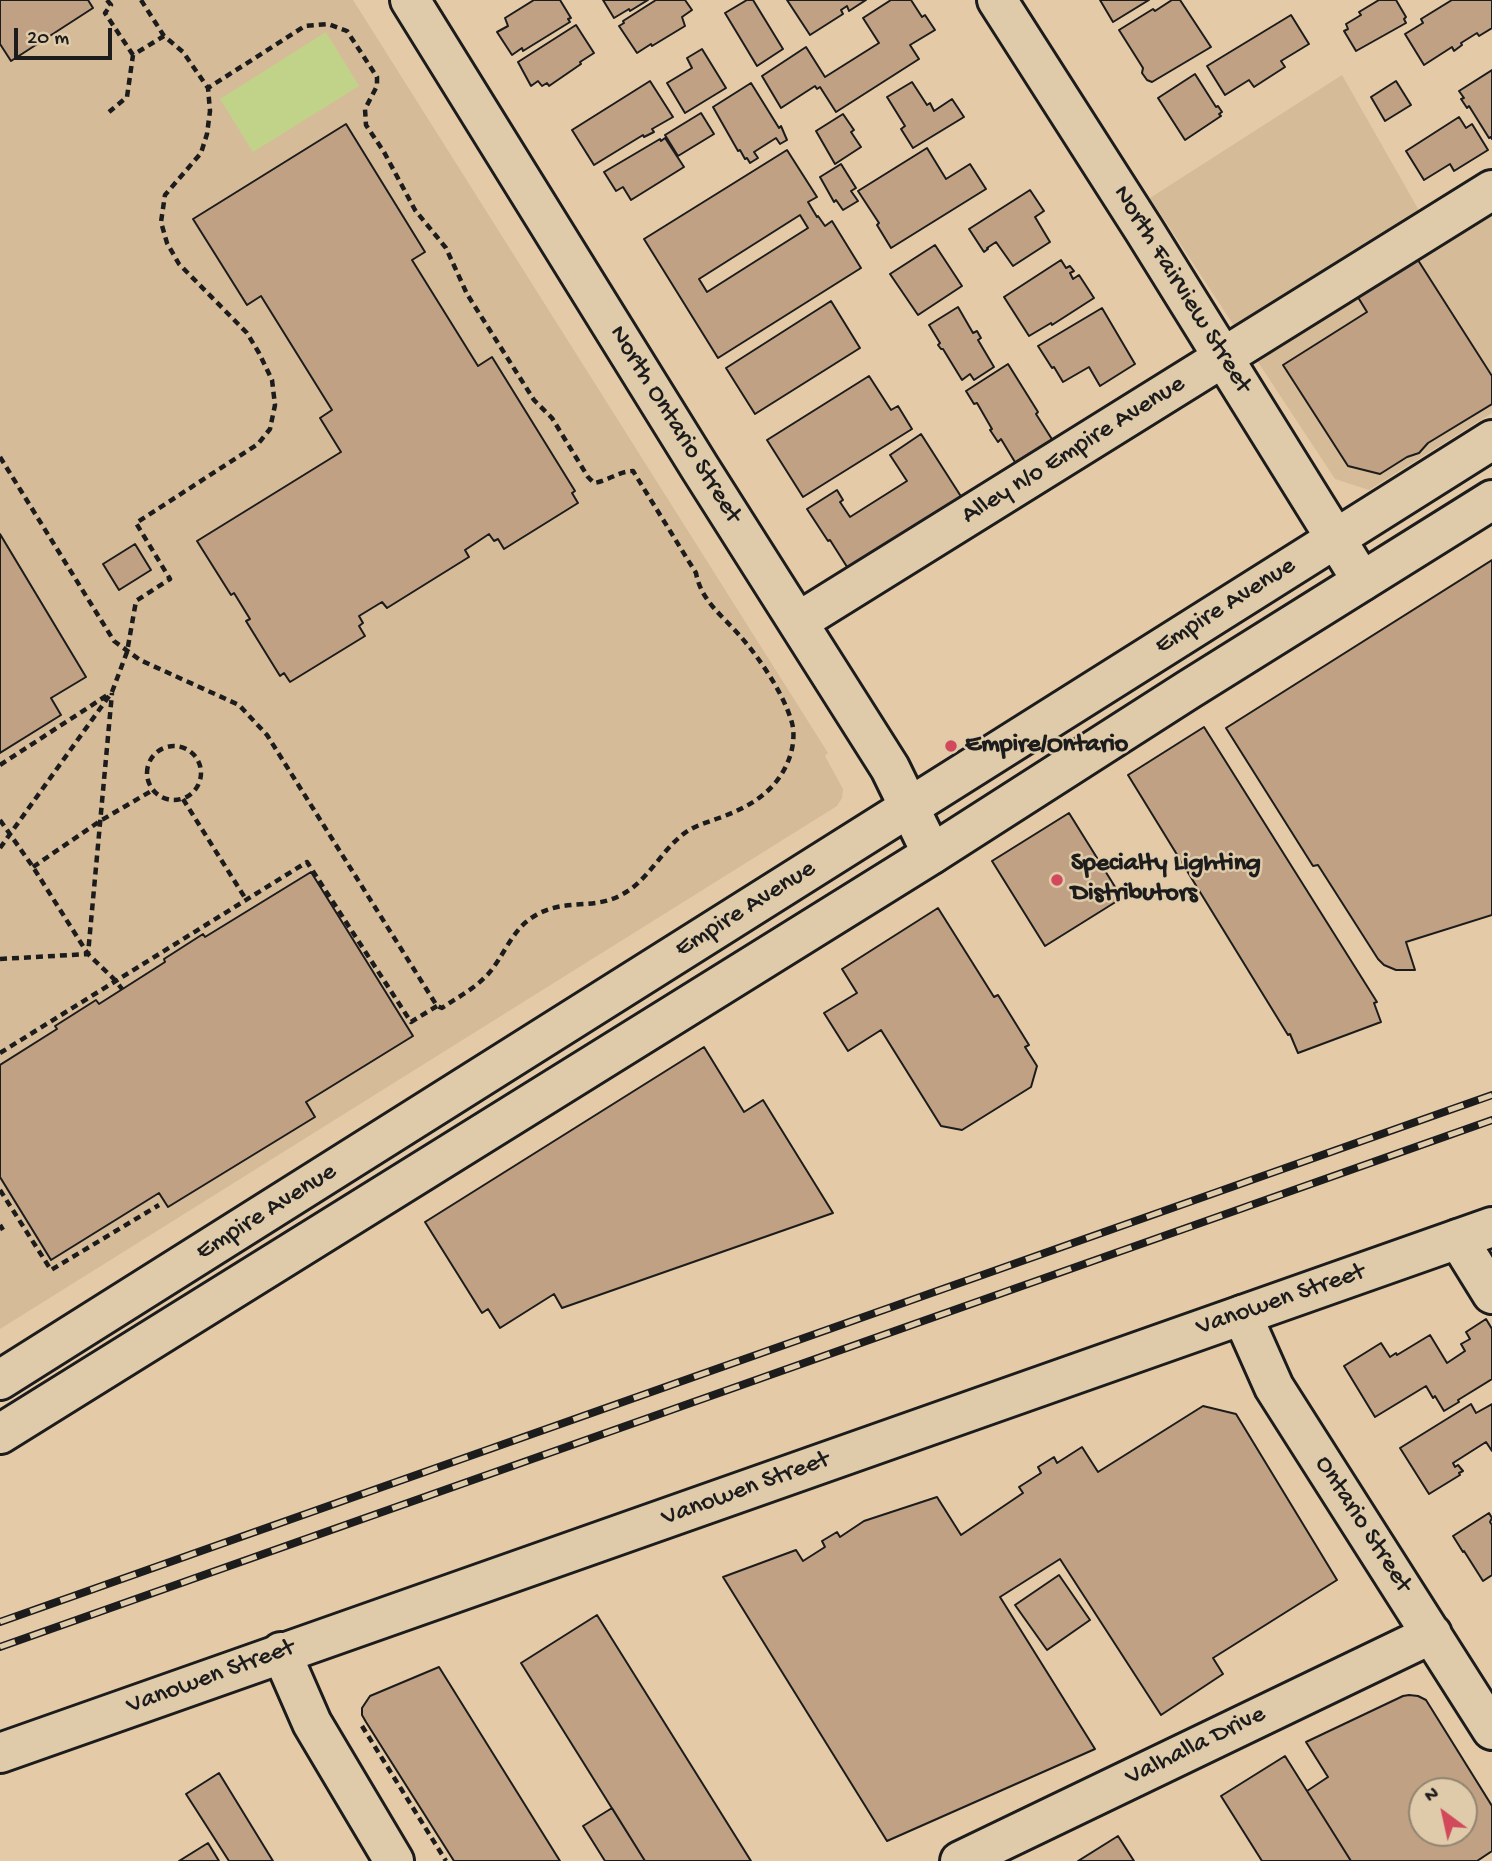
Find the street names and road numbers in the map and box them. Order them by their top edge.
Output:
street label: North Fairview Street [1104,180,1258,400]
street label: North Ontario Street [601,320,747,530]
street label: Alley n/o Empire Avenue [957,370,1191,532]
street label: Empire Avenue [1150,551,1302,663]
street label: Empire Avenue [670,854,822,966]
street label: Empire Avenue [191,1157,343,1269]
street label: Vanowen Street [1193,1258,1369,1344]
street label: Vanowen Street [658,1445,834,1535]
street label: Ontario Street [1306,1451,1418,1599]
street label: Vanowen Street [123,1633,299,1723]
street label: Valhalla Drive [1121,1700,1271,1794]

